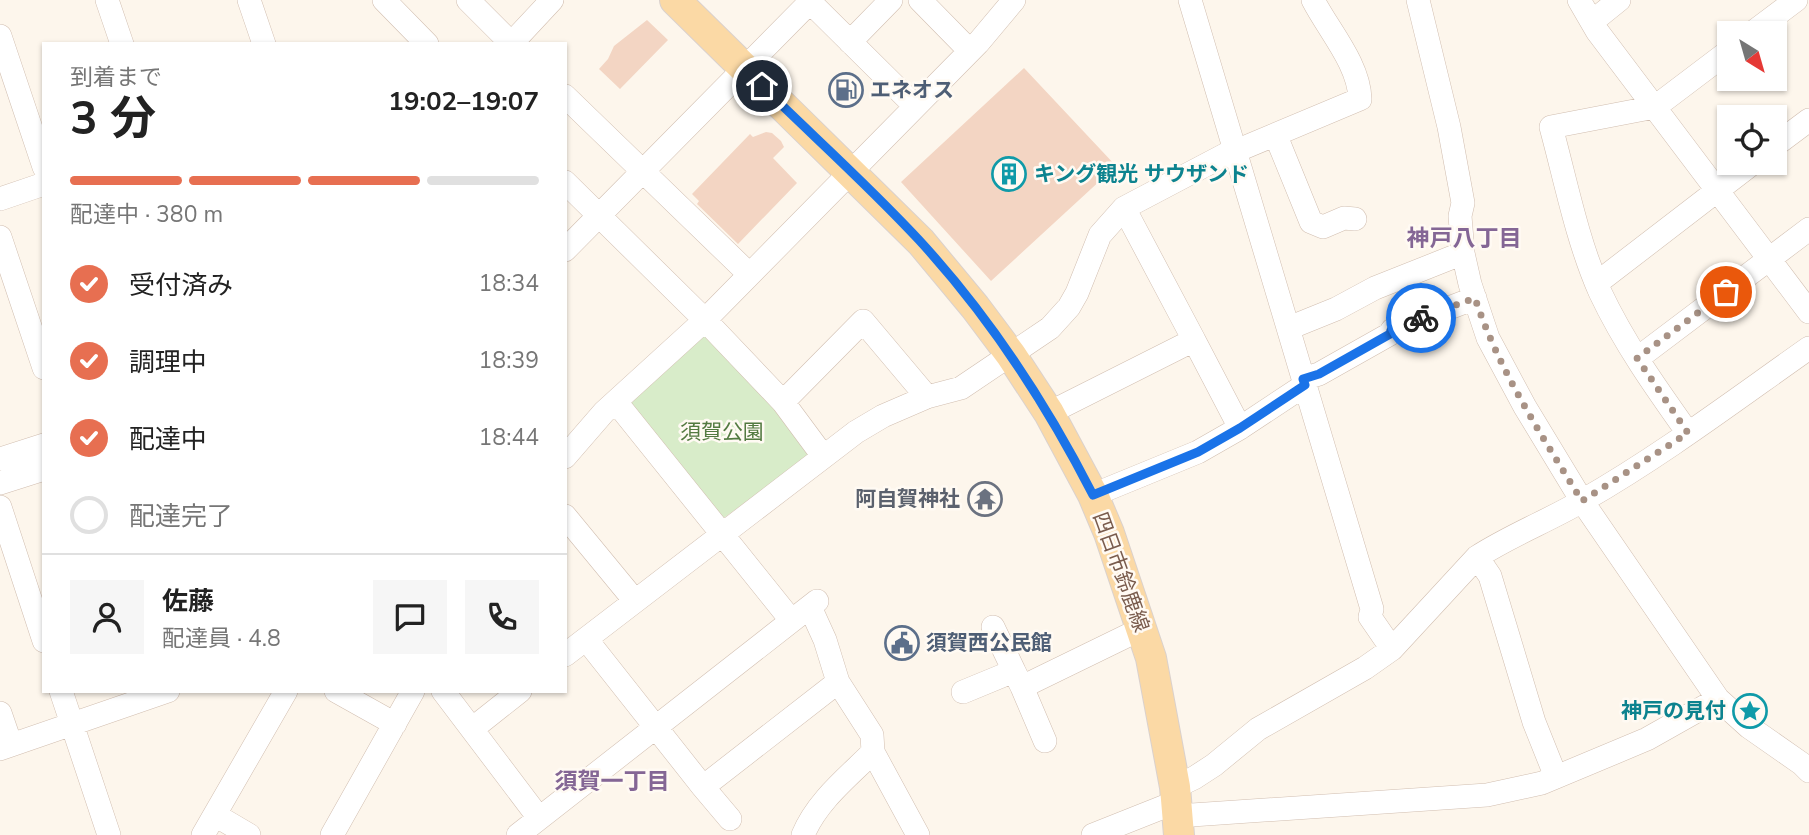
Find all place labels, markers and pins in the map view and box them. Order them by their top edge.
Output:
pin [732,56,792,116]
fuel station icon: エネオス [827,71,865,109]
place label: エネオス [870,76,954,104]
building icon: キング観光 サウザンド [990,155,1028,193]
place label: キング観光 サウザンド [1034,160,1249,188]
pin [1696,262,1756,322]
temple icon: 阿自賀神社 [966,480,1004,518]
place label: 阿自賀神社 [855,485,960,513]
public building icon: 須賀西公民館 [883,624,921,662]
place label: 須賀西公民館 [926,629,1052,657]
place icon: 神戸の見付 [1731,692,1769,730]
place label: 神戸の見付 [1621,697,1726,725]

